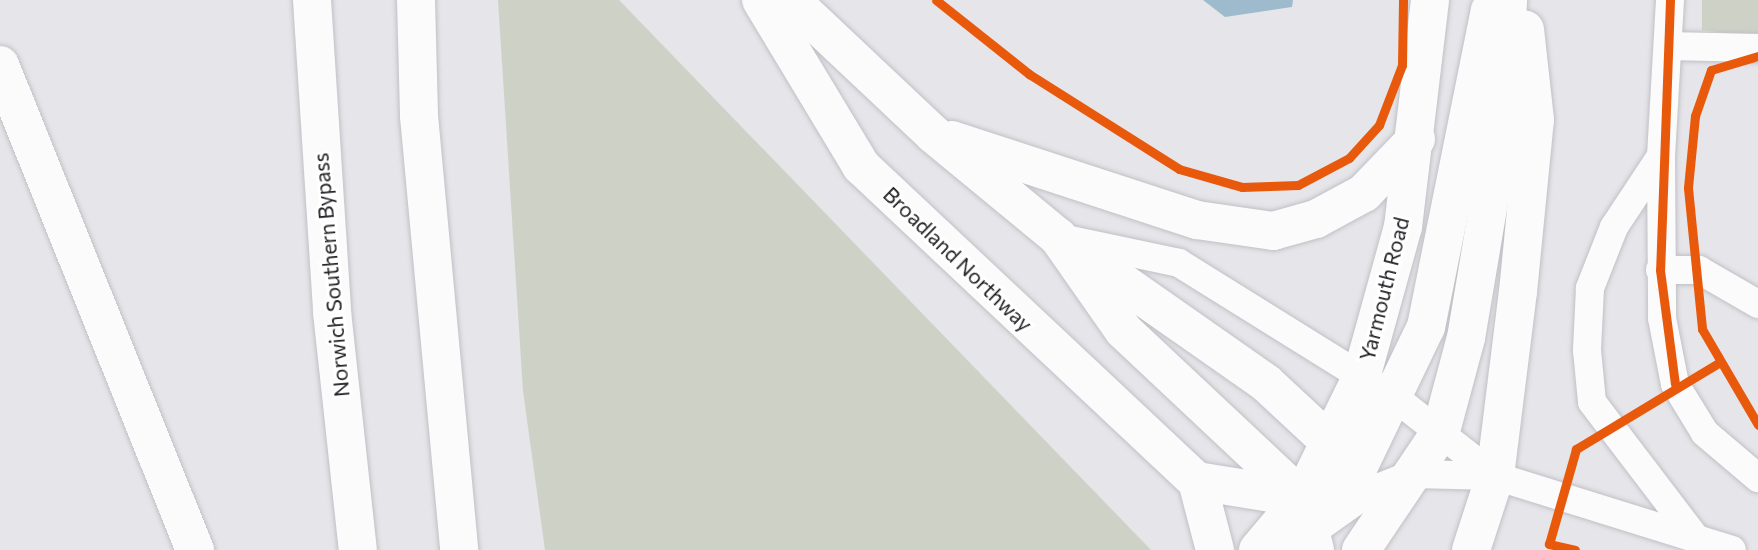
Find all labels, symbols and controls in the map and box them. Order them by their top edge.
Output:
street label: Norwich Southern Bypass [308,152,354,398]
street label: Broadland Northway [878,181,1038,337]
street label: Yarmouth Road [1354,215,1414,363]

